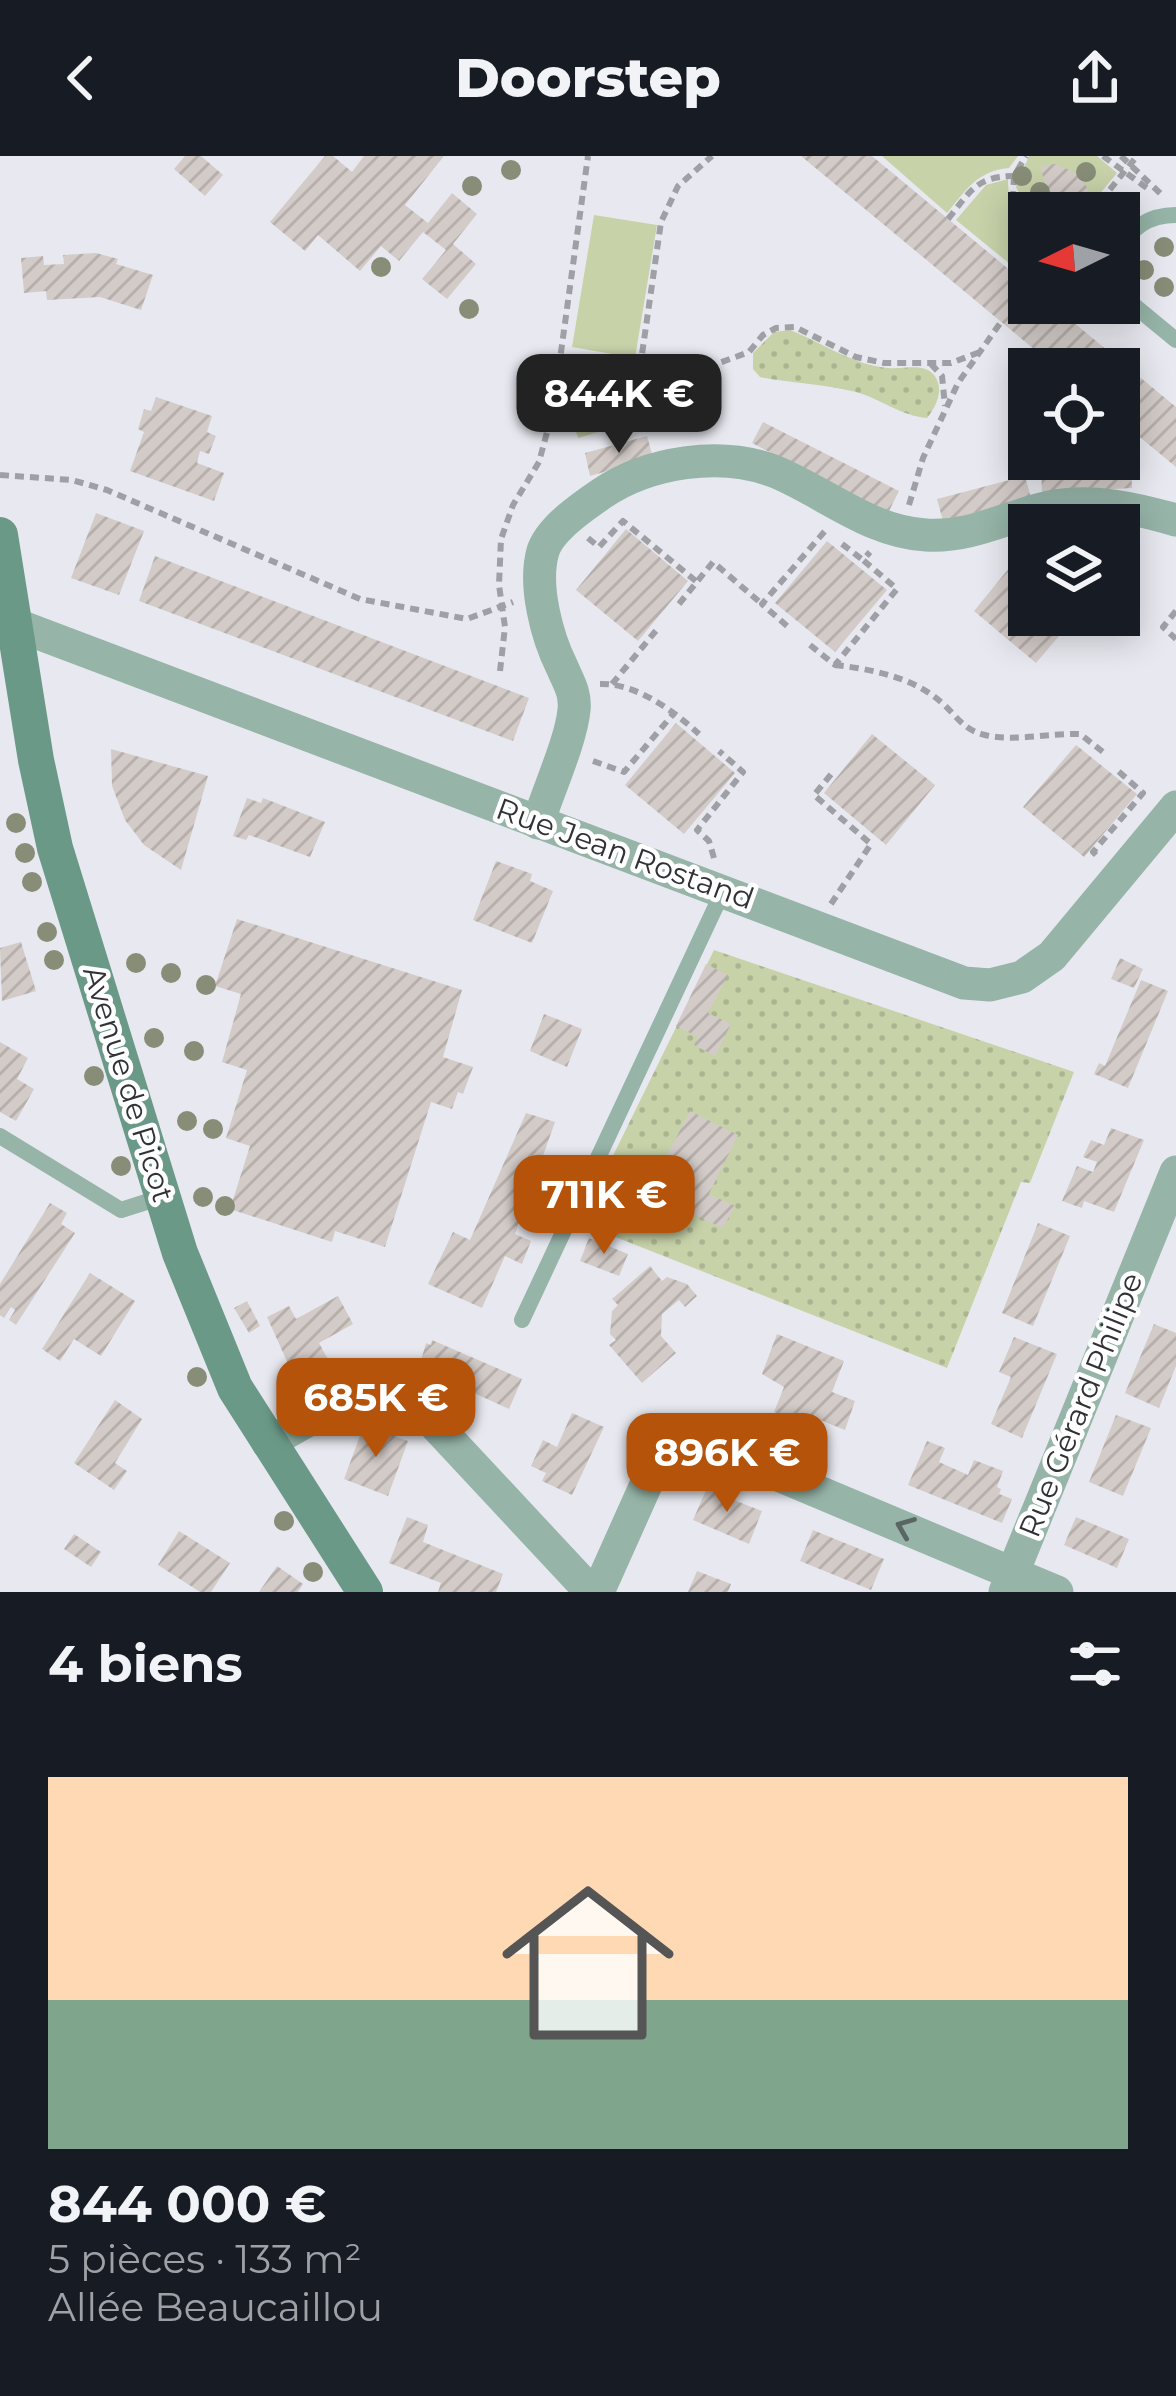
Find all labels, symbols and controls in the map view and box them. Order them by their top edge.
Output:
icon: back [48,45,114,111]
text: Doorstep [455,45,721,111]
icon: share [1062,45,1128,111]
north arrow [1008,192,1140,324]
map controls [1008,192,1140,636]
button: locate [1008,348,1140,480]
pin: 844K € [521,354,717,456]
text: 844K € [543,369,695,417]
button: layers [1008,504,1140,636]
street label: Rue Jean Rostand [491,790,759,917]
street label: Avenue de Picot [75,961,182,1206]
pin: 711K € [506,1155,702,1257]
text: 711K € [541,1170,667,1218]
street label: Rue Gérard Philipe [1011,1267,1151,1542]
pin: 685K € [278,1358,474,1460]
text: 685K € [303,1373,449,1421]
pin: 896K € [629,1413,825,1515]
text: 896K € [654,1428,800,1476]
one-way arrow [896,1516,917,1541]
icon: filters [1062,1631,1128,1697]
text: 4 biens [48,1633,243,1695]
icon: home [480,1855,696,2071]
text: 844 000 € [48,2173,326,2235]
text: 5 pièces · 133 m² [48,2235,362,2283]
text: Allée Beaucaillou [48,2283,383,2331]

